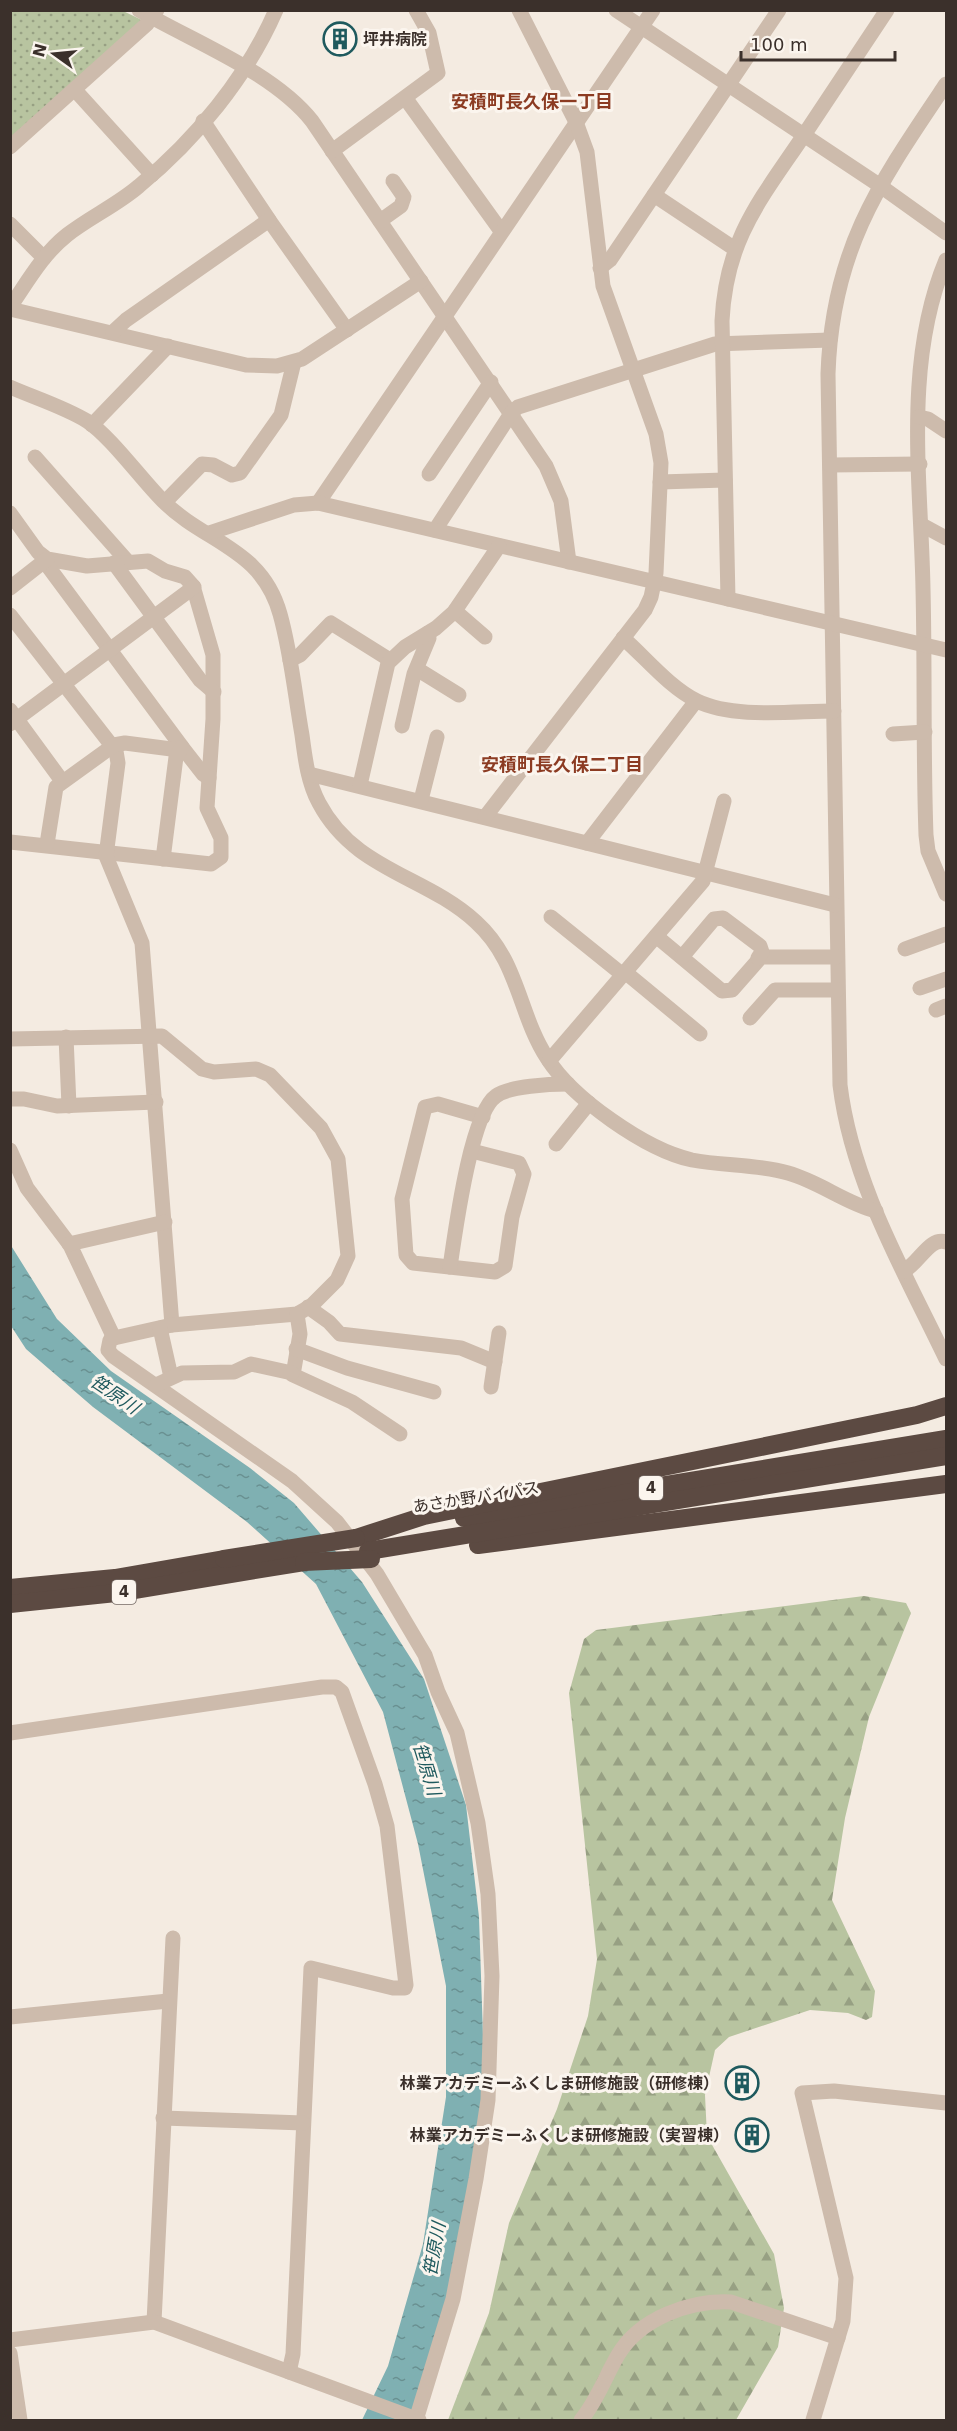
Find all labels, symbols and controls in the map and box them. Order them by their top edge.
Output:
building icon: 坪井病院 [322,21,358,57]
north arrow [24,24,84,84]
scale bar [741,24,896,62]
place label: 坪井病院 [363,30,427,49]
text: 100 m [750,34,808,55]
text: N [29,41,51,59]
district label: 安積町長久保一丁目 [451,91,613,112]
district label: 安積町長久保二丁目 [481,754,643,775]
water label: 笹原川 [87,1370,145,1419]
road number: 4 [639,1476,663,1500]
street label: あさか野バイパス [411,1478,541,1516]
road number: 4 [112,1580,136,1604]
water label: 笹原川 [409,1740,446,1800]
building icon: 林業アカデミーふくしま研修施設（研修棟） [724,2065,760,2101]
place label: 林業アカデミーふくしま研修施設（研修棟） [400,2074,719,2093]
building icon: 林業アカデミーふくしま研修施設（実習棟） [734,2117,770,2153]
place label: 林業アカデミーふくしま研修施設（実習棟） [410,2126,729,2145]
water label: 笹原川 [419,2219,449,2277]

